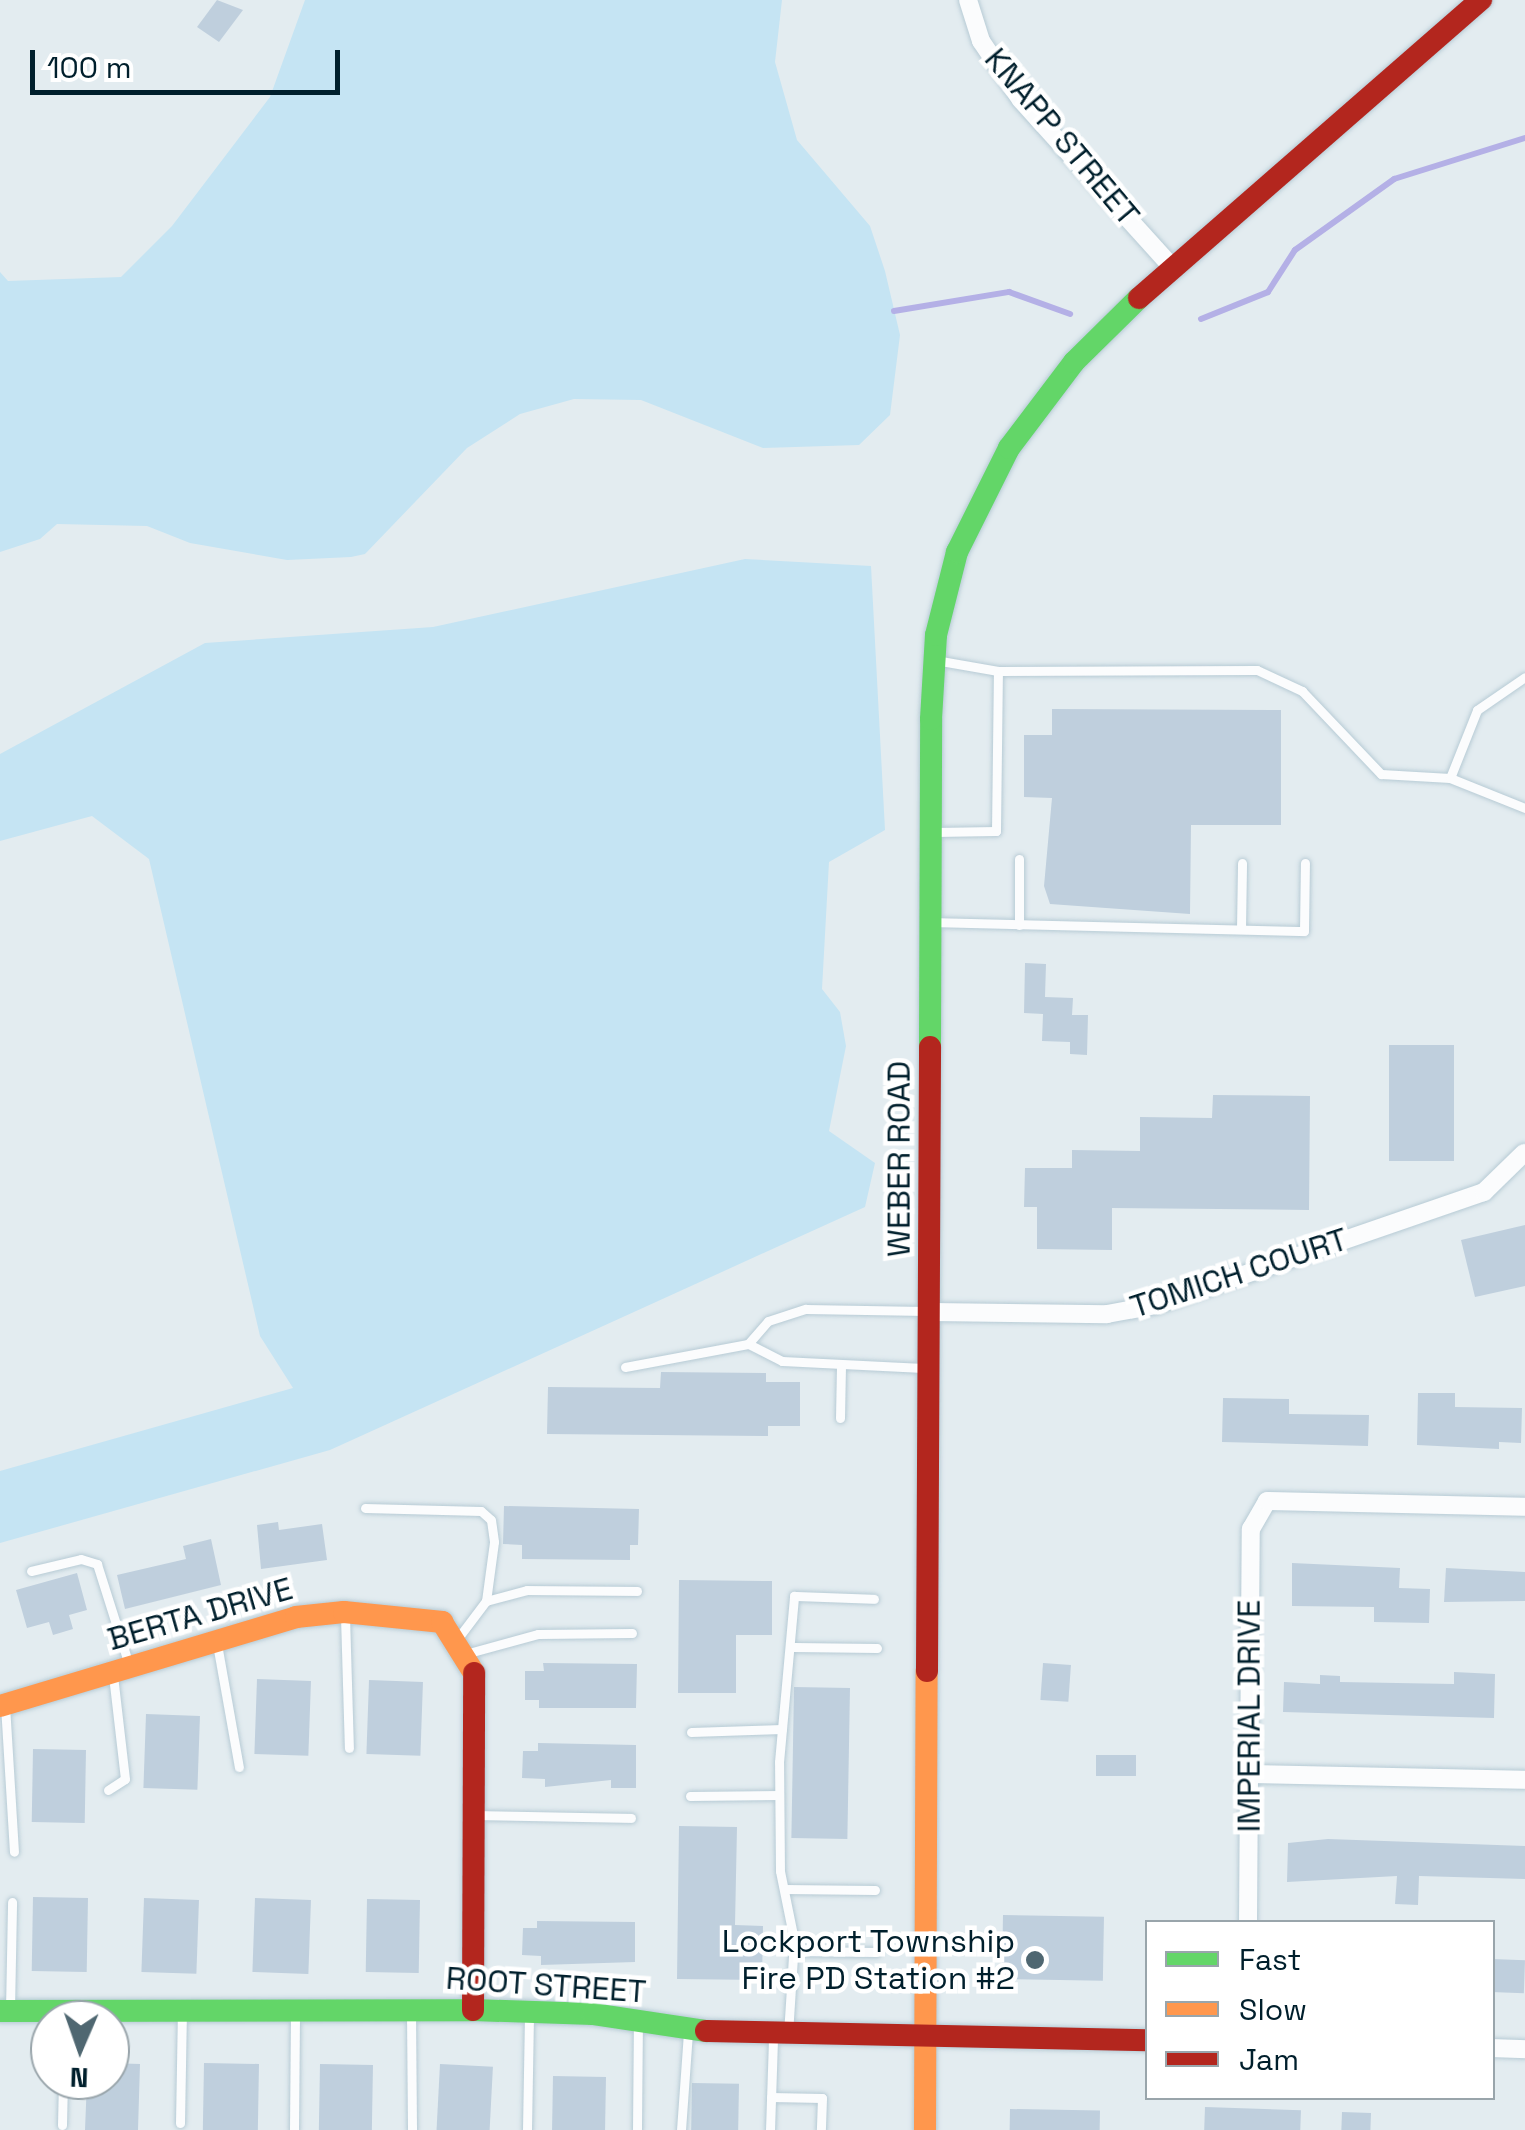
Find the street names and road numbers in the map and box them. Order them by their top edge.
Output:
street label: KNAPP STREET [977,40,1147,234]
street label: WEBER ROAD [880,1061,918,1257]
street label: TOMICH COURT [1125,1220,1353,1326]
street label: BERTA DRIVE [103,1569,297,1659]
street label: IMPERIAL DRIVE [1230,1599,1268,1833]
street label: ROOT STREET [444,1959,648,2011]

